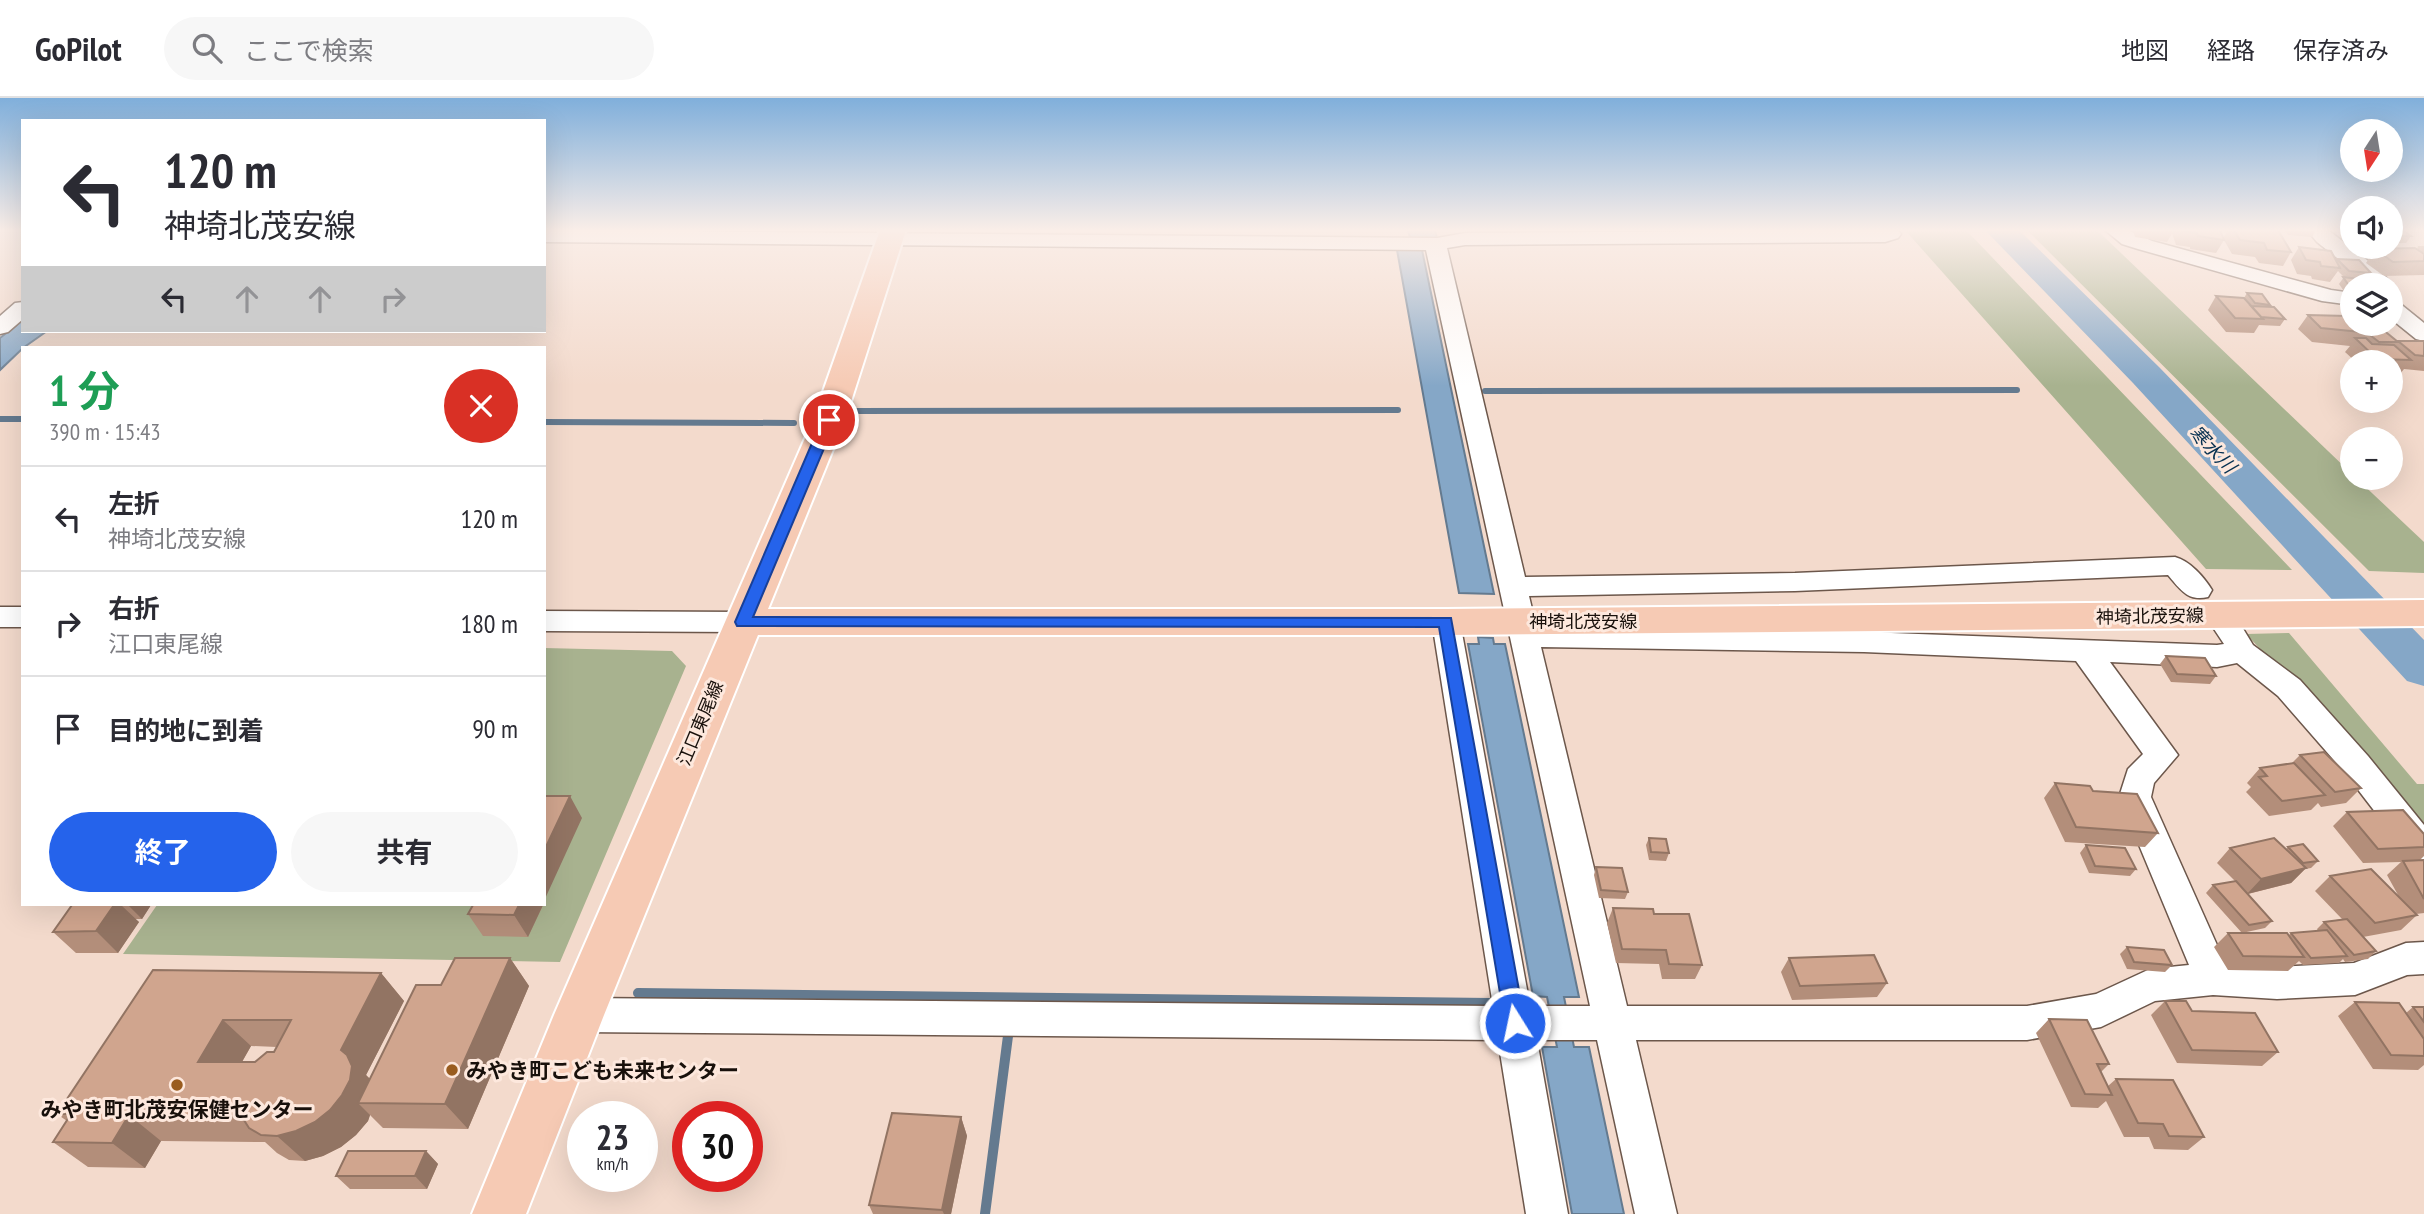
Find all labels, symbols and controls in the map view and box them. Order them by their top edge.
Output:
search box [164,17,654,80]
text: GoPilot [35,27,122,70]
icon: search [188,29,226,67]
text: ここで検索 [244,34,374,67]
text: 地図 [2121,35,2169,66]
text: 経路 [2207,35,2255,66]
text: 保存済み [2293,35,2389,66]
north arrow [2340,119,2403,182]
map controls [2340,119,2403,490]
text: 120 m [164,138,277,202]
icon: left [49,147,140,238]
button: sound [2340,196,2403,259]
text: 神埼北茂安線 [164,204,356,246]
button: layers [2340,273,2403,336]
icon: left [155,280,193,318]
icon: ahead [228,280,266,318]
icon: ahead [301,280,339,318]
icon: right [374,280,412,318]
button: + [2340,350,2403,413]
text: 1 分 [49,363,120,418]
button: close [444,369,518,443]
pin [799,390,859,450]
icon: arrive [810,401,848,439]
text: 390 m · 15:43 [49,417,161,446]
water label: 寒水川 [2185,420,2243,479]
button: − [2340,427,2403,490]
text: 左折 [108,487,160,520]
icon: left [49,500,87,538]
text: 120 m [460,502,518,535]
text: 神埼北茂安線 [108,524,246,553]
text: 右折 [108,592,160,625]
street label: 神埼北茂安線 [2096,604,2204,628]
icon: right [49,605,87,643]
text: 180 m [460,607,518,640]
street label: 神埼北茂安線 [1529,610,1637,633]
text: 江口東尾線 [108,629,223,658]
street label: 江口東尾線 [672,677,728,769]
icon: arrive [49,710,87,748]
text: 90 m [472,712,518,745]
text: 目的地に到着 [108,714,264,747]
button: 終了 [49,812,277,892]
button: 共有 [291,812,518,892]
position arrow [1478,986,1552,1060]
place label: みやき町こども未来センター [466,1057,739,1084]
marker: みやき町こども未来センター [444,1062,460,1078]
marker: みやき町北茂安保健センター [169,1077,185,1093]
place label: みやき町北茂安保健センター [41,1096,314,1123]
speed limit sign: 30 [672,1101,763,1192]
text: 23 [596,1114,629,1160]
text: km/h [597,1152,628,1175]

